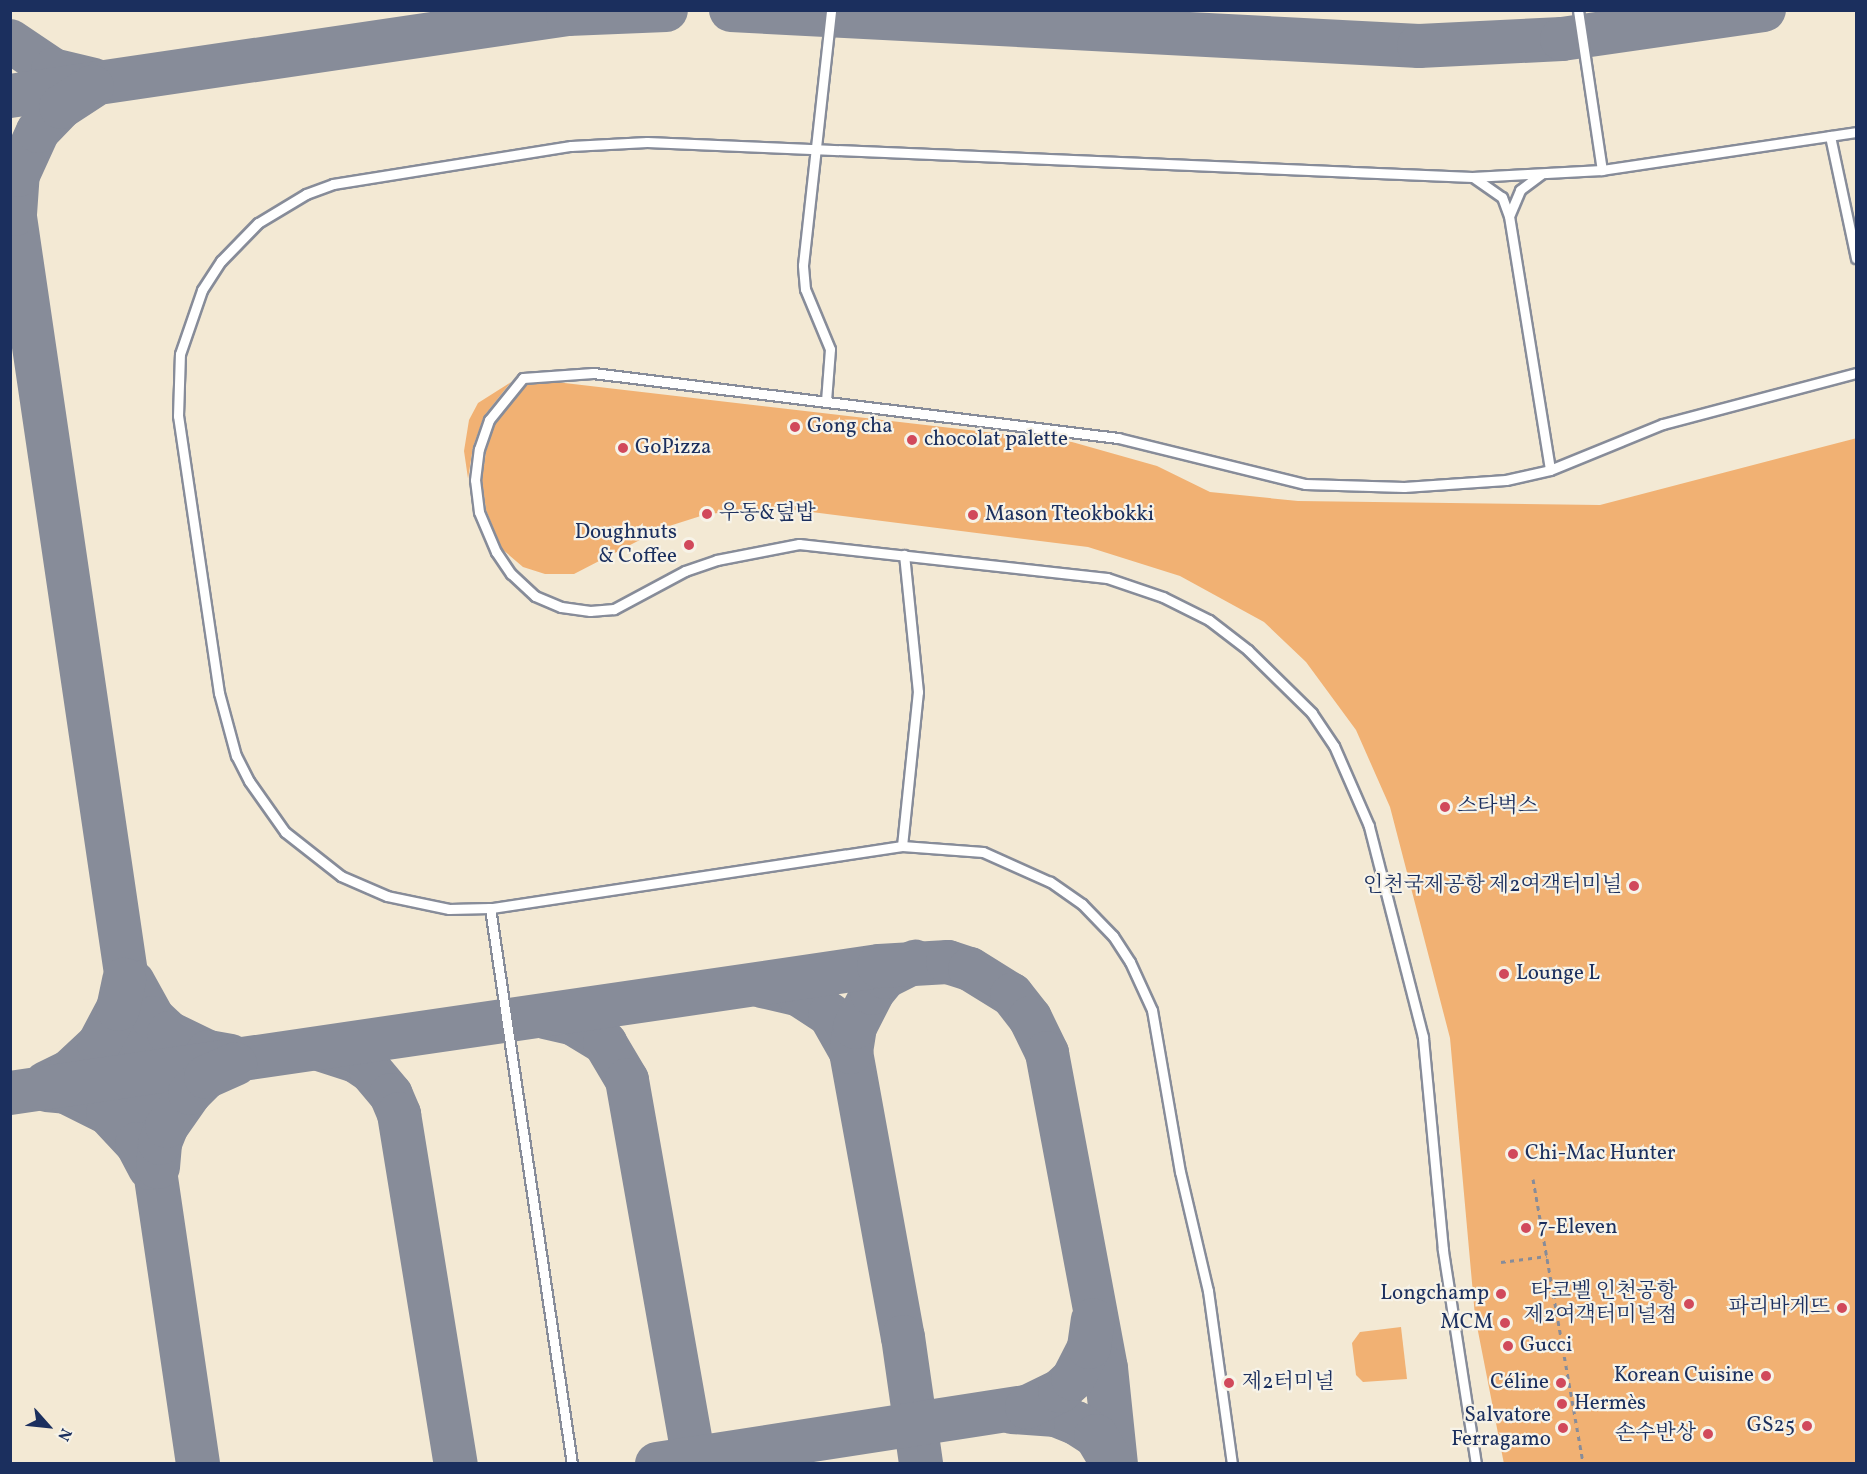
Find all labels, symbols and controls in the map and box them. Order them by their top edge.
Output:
place label: Gong cha [807,414,893,440]
marker: Gong cha [788,420,802,434]
place label: chocolat palette [924,427,1068,453]
marker: chocolat palette [905,433,919,447]
place label: GoPizza [635,435,712,461]
marker: GoPizza [616,441,630,455]
place label: 우동&덮밥 [719,501,816,527]
place label: Mason Tteokbokki [985,502,1155,528]
marker: 우동&덮밥 [700,507,714,521]
marker: Mason Tteokbokki [966,508,980,522]
place label: Doughnuts & Coffee [575,520,677,570]
marker: Doughnuts & Coffee [682,538,696,552]
place label: 스타벅스 [1457,794,1538,820]
marker: 스타벅스 [1438,800,1452,814]
place label: 인천국제공항 제2여객터미널 [1363,873,1622,899]
marker: 인천국제공항 제2여객터미널 [1627,879,1641,893]
place label: Lounge L [1516,961,1600,987]
marker: Lounge L [1497,967,1511,981]
place label: Chi-Mac Hunter [1525,1141,1676,1167]
marker: Chi-Mac Hunter [1506,1147,1520,1161]
place label: 7-Eleven [1538,1215,1618,1241]
marker: 7-Eleven [1519,1221,1533,1235]
place label: 타코벨 인천공항 제2여객터미널점 [1524,1279,1677,1329]
place label: Longchamp [1380,1281,1489,1307]
marker: Longchamp [1494,1287,1508,1301]
place label: 파리바게뜨 [1729,1295,1830,1321]
marker: 타코벨 인천공항 제2여객터미널점 [1682,1297,1696,1311]
marker: 파리바게뜨 [1835,1301,1849,1315]
place label: MCM [1440,1310,1493,1336]
marker: MCM [1498,1316,1512,1330]
place label: Gucci [1520,1333,1572,1359]
marker: Gucci [1501,1339,1515,1353]
place label: Korean Cuisine [1614,1363,1754,1389]
marker: Korean Cuisine [1759,1369,1773,1383]
place label: 제2터미널 [1242,1370,1334,1396]
place label: Céline [1490,1370,1549,1396]
marker: 제2터미널 [1220,1374,1238,1392]
marker: Céline [1554,1376,1568,1390]
place label: Hermès [1574,1391,1646,1417]
north arrow [18,1396,78,1456]
marker: Hermès [1555,1397,1569,1411]
place label: Salvatore Ferragamo [1451,1403,1551,1453]
place label: GS25 [1747,1413,1795,1439]
marker: GS25 [1800,1419,1814,1433]
marker: Salvatore Ferragamo [1556,1421,1570,1435]
place label: 손수반상 [1615,1421,1696,1447]
text: N [52,1424,76,1444]
marker: 손수반상 [1701,1427,1715,1441]

